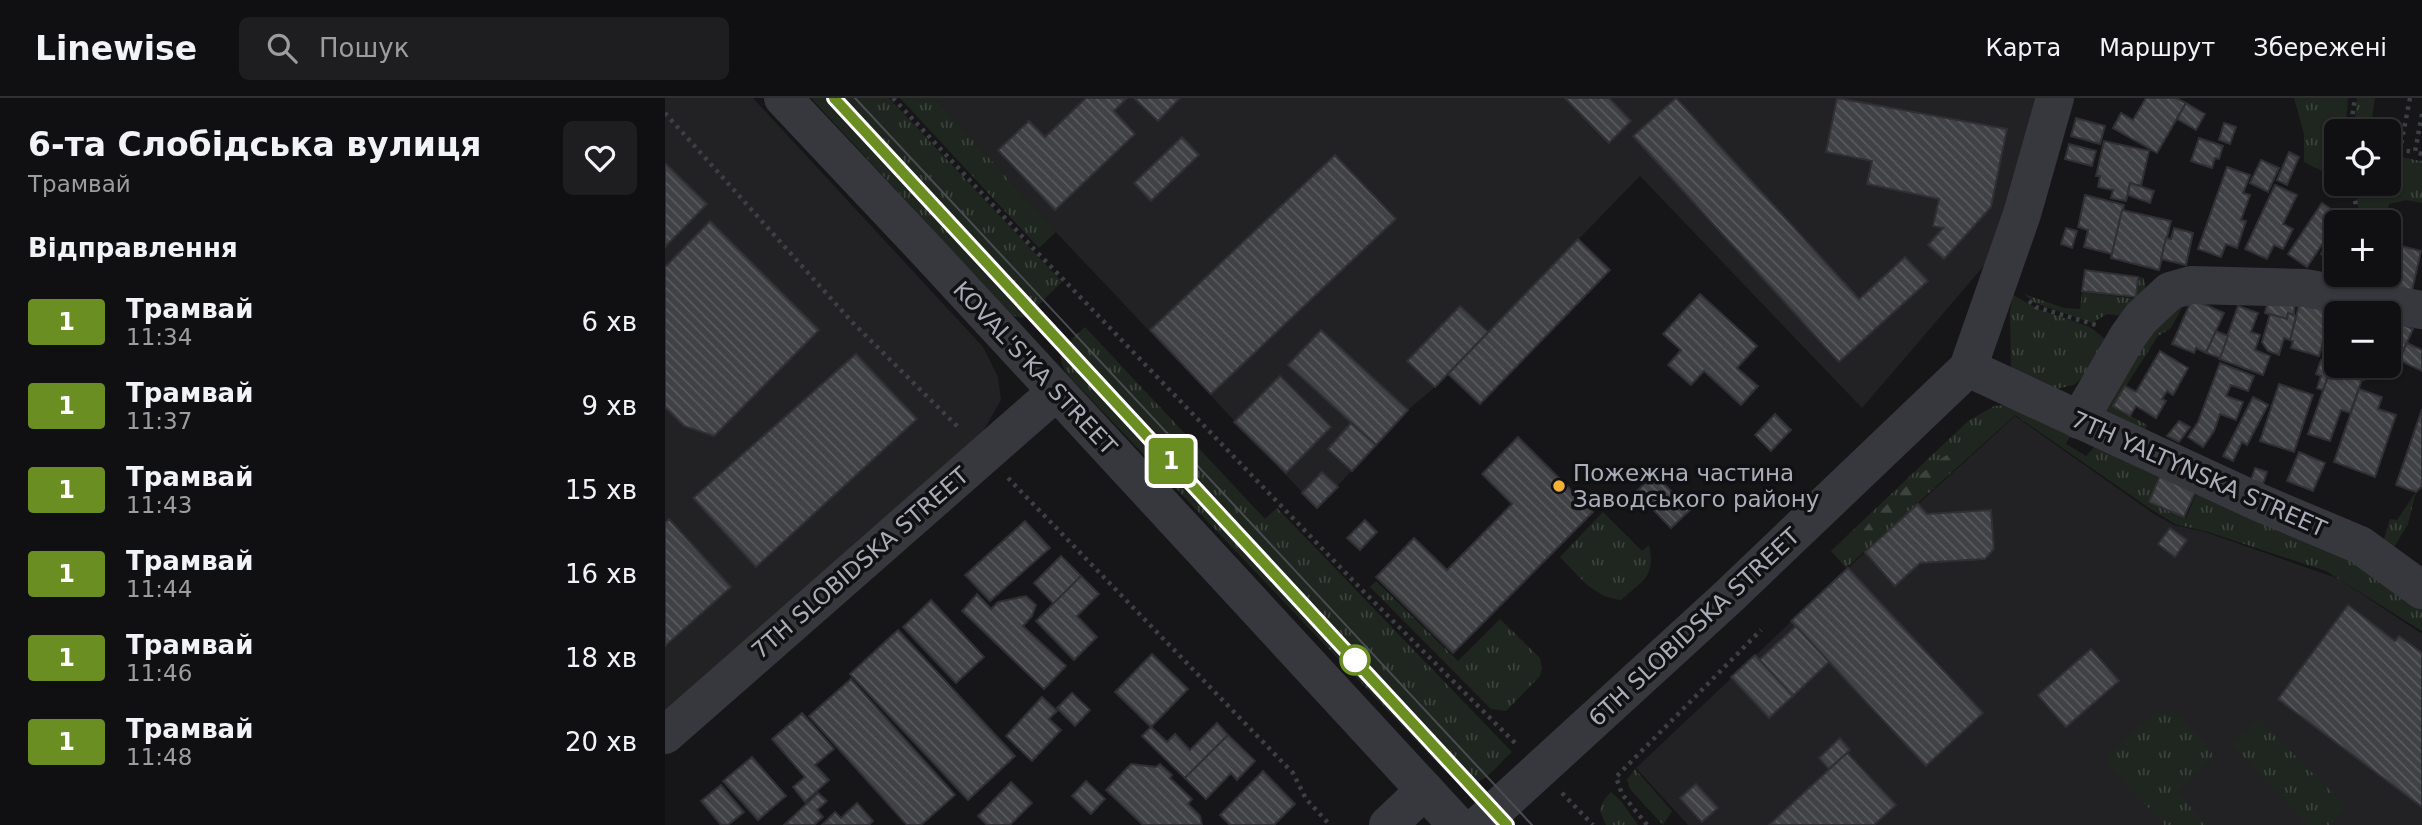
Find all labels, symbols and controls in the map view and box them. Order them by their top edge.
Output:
search box [239,17,729,80]
text: Linewise [35,29,197,68]
icon: search [263,29,301,67]
text: Пошук [319,33,409,63]
text: Карта [1986,34,2061,62]
text: Маршрут [2099,34,2215,62]
text: Збережені [2253,34,2387,62]
map controls [2324,119,2401,378]
button: locate [2324,119,2401,196]
button: heart [563,121,637,195]
text: 6-та Слобідська вулиця [28,125,482,164]
text: Трамвай [28,171,131,197]
button: + [2324,210,2401,287]
text: Відправлення [28,233,238,263]
street label: KOVAL'S'KA STREET [948,276,1123,461]
text: Трамвай [126,294,253,324]
button: − [2324,301,2401,378]
text: 6 хв [581,307,637,337]
text: 1 [58,308,75,336]
text: 11:34 [126,324,192,350]
text: Трамвай [126,378,253,408]
text: 9 хв [581,391,637,421]
text: 1 [58,392,75,420]
street label: 7TH YALTYNSKA STREET [2068,406,2331,542]
text: 11:37 [126,408,192,434]
line badge: 1 [1148,438,1194,484]
text: 1 [1163,447,1179,475]
place label: Пожежна частина Заводського району [1573,460,1819,512]
street label: 7TH SLOBIDSKA STREET [746,461,974,664]
text: Трамвай [126,462,253,492]
text: 15 хв [565,475,637,505]
text: 1 [58,476,75,504]
marker: Пожежна частина Заводського району [1551,478,1567,494]
text: 11:43 [126,492,192,518]
street label: 6TH SLOBIDSKA STREET [1583,522,1805,731]
text: Трамвай [126,546,253,576]
text: 16 хв [565,559,637,589]
text: 1 [58,560,75,588]
text: 11:44 [126,576,192,602]
text: Трамвай [126,630,253,660]
text: 18 хв [565,643,637,673]
text: 1 [58,644,75,672]
unlabelled marker [1340,645,1370,675]
text: 11:46 [126,660,192,686]
text: Трамвай [126,714,253,744]
text: 20 хв [565,727,637,757]
text: 1 [58,728,75,756]
text: 11:48 [126,744,192,770]

